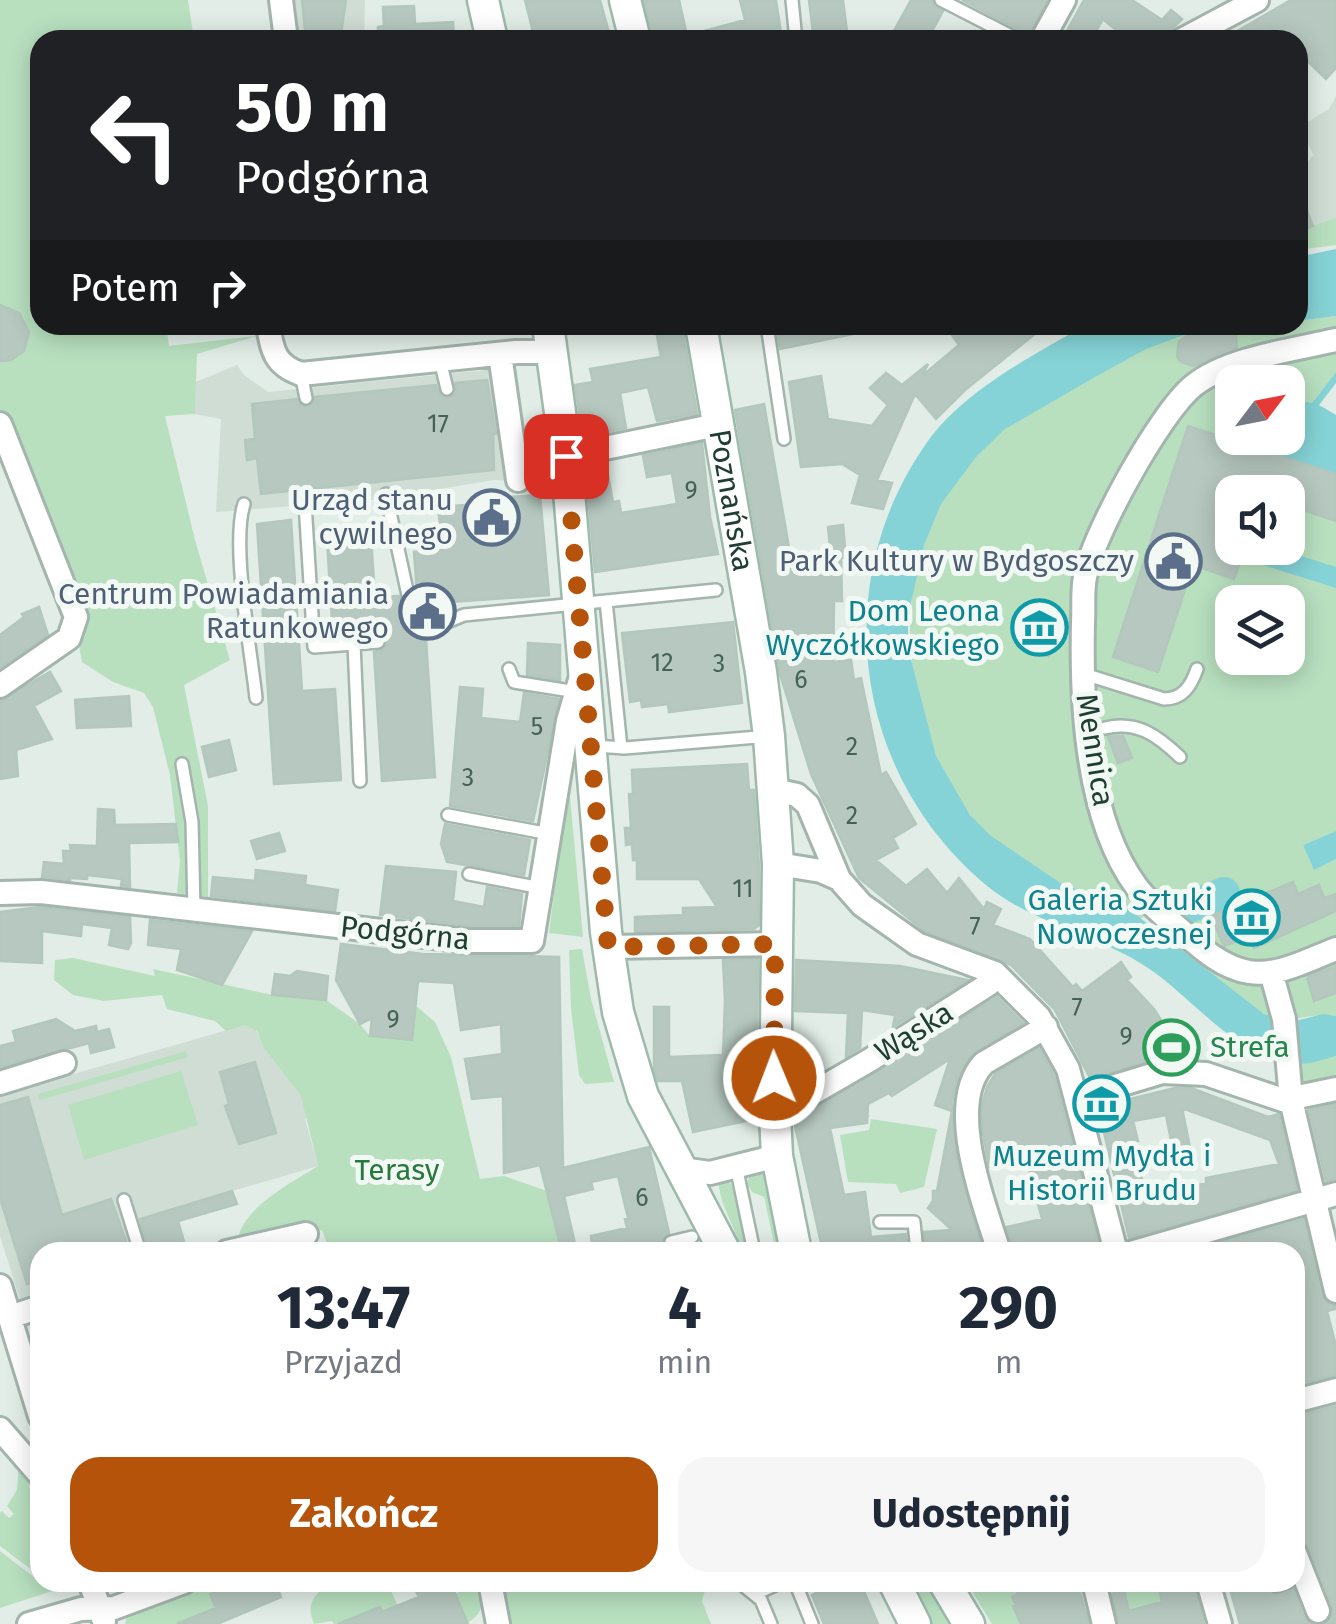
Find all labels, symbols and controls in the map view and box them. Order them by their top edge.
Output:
text: 50 m [235,66,389,150]
icon: left [70,70,200,200]
text: Podgórna [235,151,430,205]
icon: right [200,260,255,315]
text: Potem [70,265,180,311]
north arrow [1215,365,1305,455]
map controls [1215,365,1305,675]
house number: 17 [427,409,449,439]
pin [524,414,609,499]
street label: Poznańska [701,427,761,574]
icon: arrive [539,429,594,484]
button: sound [1215,475,1305,565]
house number: 9 [684,476,698,506]
place label: Urząd stanu cywilnego [291,482,453,552]
public building icon: Urząd stanu cywilnego [462,487,522,547]
public building icon: Park Kultury w Bydgoszczy [1143,531,1203,591]
place label: Park Kultury w Bydgoszczy [779,543,1134,579]
place label: Centrum Powiadamiania Ratunkowego [58,576,389,646]
public building icon: Centrum Powiadamiania Ratunkowego [398,581,458,641]
button: layers [1215,585,1305,675]
place label: Dom Leona Wyczółkowskiego [766,593,1000,663]
museum icon: Dom Leona Wyczółkowskiego [1009,598,1069,658]
house number: 12 [650,648,674,678]
house number: 3 [713,649,725,679]
house number: 6 [794,665,808,695]
street label: Mennica [1068,691,1122,809]
house number: 5 [531,712,543,742]
house number: 2 [846,732,858,762]
house number: 3 [462,763,474,793]
house number: 2 [846,801,858,831]
house number: 11 [732,874,754,904]
place label: Galeria Sztuki Nowoczesnej [1027,882,1213,952]
museum icon: Galeria Sztuki Nowoczesnej [1222,887,1282,947]
street label: Podgórna [338,908,472,958]
house number: 7 [969,911,981,941]
house number: 7 [1071,992,1083,1022]
street label: Wąska [868,994,960,1070]
house number: 9 [386,1005,400,1035]
sports icon: Strefa [1141,1017,1201,1077]
house number: 9 [1119,1022,1133,1052]
position arrow [722,1026,826,1130]
place label: Strefa [1210,1029,1290,1065]
museum icon: Muzeum Mydła i Historii Brudu [1072,1073,1132,1133]
place label: Muzeum Mydła i Historii Brudu [993,1138,1211,1208]
park label: Terasy [354,1152,440,1188]
house number: 6 [635,1183,649,1213]
text: 13:47 [277,1272,410,1344]
text: 4 [668,1272,702,1344]
text: 290 [959,1272,1058,1344]
text: Przyjazd [284,1343,403,1381]
text: min [657,1343,712,1381]
text: m [995,1343,1022,1381]
button: Zakończ [70,1457,658,1572]
button: Udostępnij [678,1457,1265,1572]

